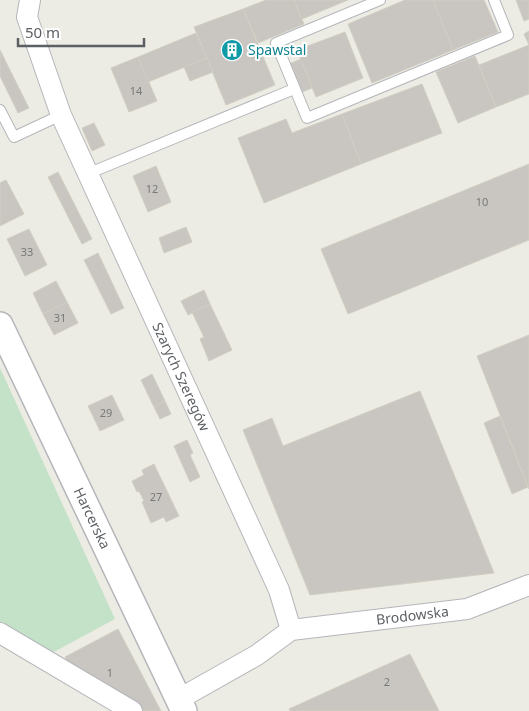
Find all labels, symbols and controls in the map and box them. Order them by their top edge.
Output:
scale bar [18,15,144,47]
text: 50 m [25,22,60,42]
building icon: Spawstal [220,38,244,62]
place label: Spawstal [248,40,306,59]
house number: 14 [130,83,143,98]
house number: 12 [146,181,158,196]
house number: 10 [476,194,488,209]
house number: 33 [21,244,33,259]
house number: 31 [54,310,66,325]
street label: Szarych Szeregów [148,319,215,434]
house number: 29 [100,405,112,420]
street label: Harcerska [70,484,115,552]
house number: 27 [150,489,162,504]
street label: Brodowska [375,601,450,629]
house number: 1 [107,665,113,680]
house number: 2 [384,674,390,689]

